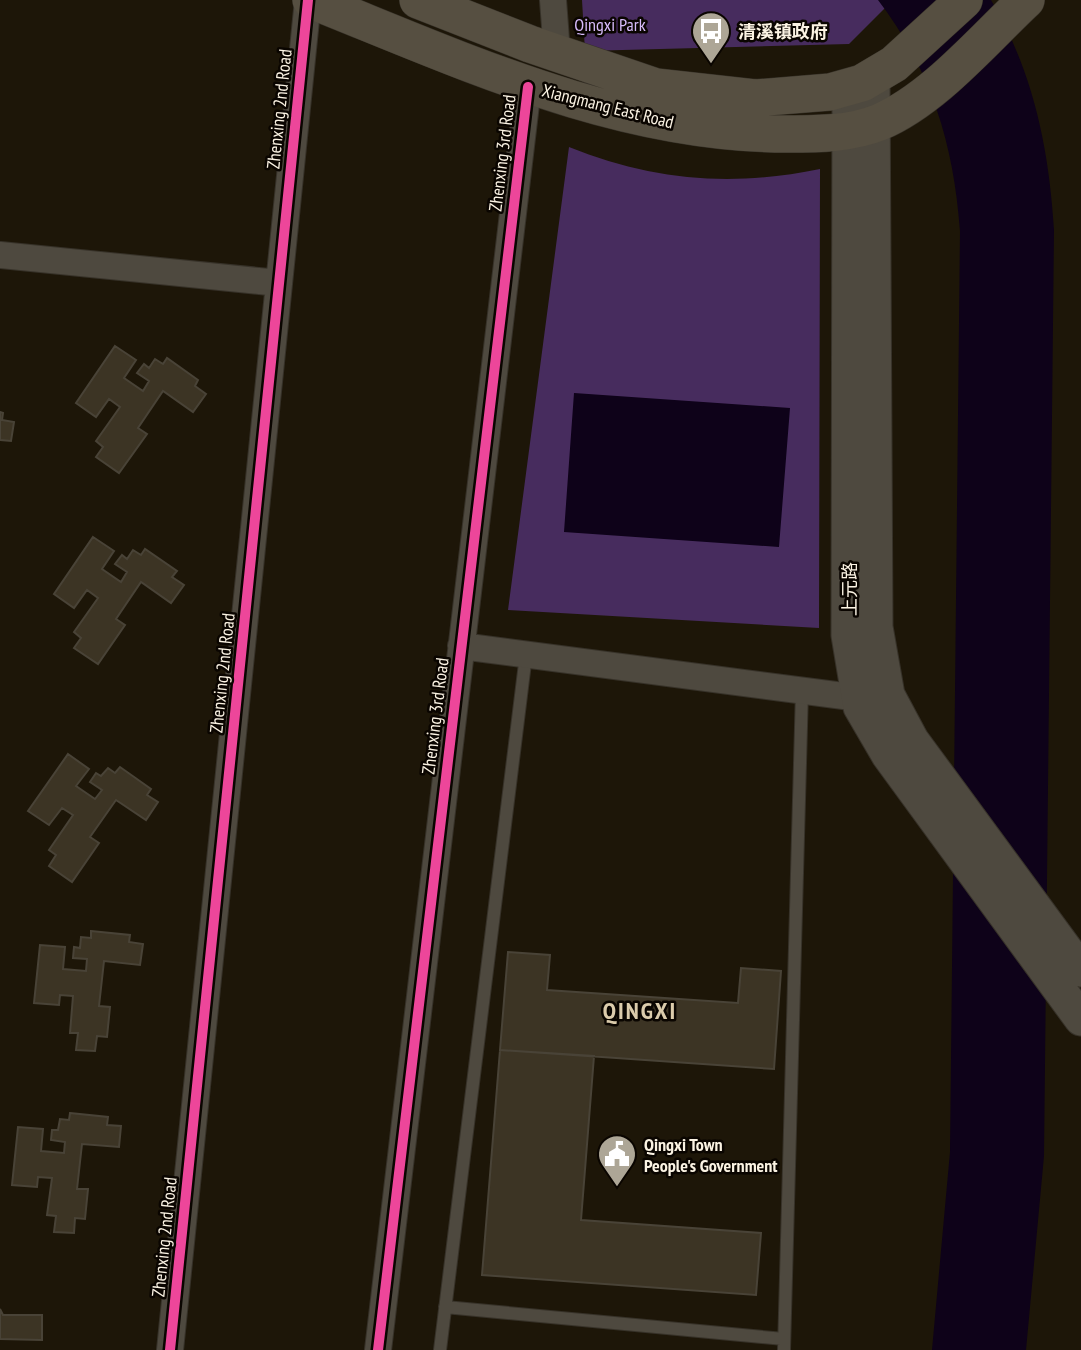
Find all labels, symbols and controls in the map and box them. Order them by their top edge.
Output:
bus stop icon: 清溪镇政府 [690,10,732,65]
park label: Qingxi Park [574,13,646,36]
place label: 清溪镇政府 [738,20,828,43]
street label: Zhenxing 2nd Road [261,48,297,170]
street label: Xiangmang East Road [540,79,676,133]
street label: Zhenxing 3rd Road [483,93,521,213]
street label: 上元路 [838,562,861,616]
street label: Zhenxing 2nd Road [204,612,240,734]
street label: Zhenxing 3rd Road [416,656,454,776]
district label: QINGXI [603,995,677,1026]
public building icon: Qingxi Town People's Government [596,1133,638,1188]
place label: Qingxi Town People's Government [644,1133,778,1177]
street label: Zhenxing 2nd Road [146,1176,182,1298]

